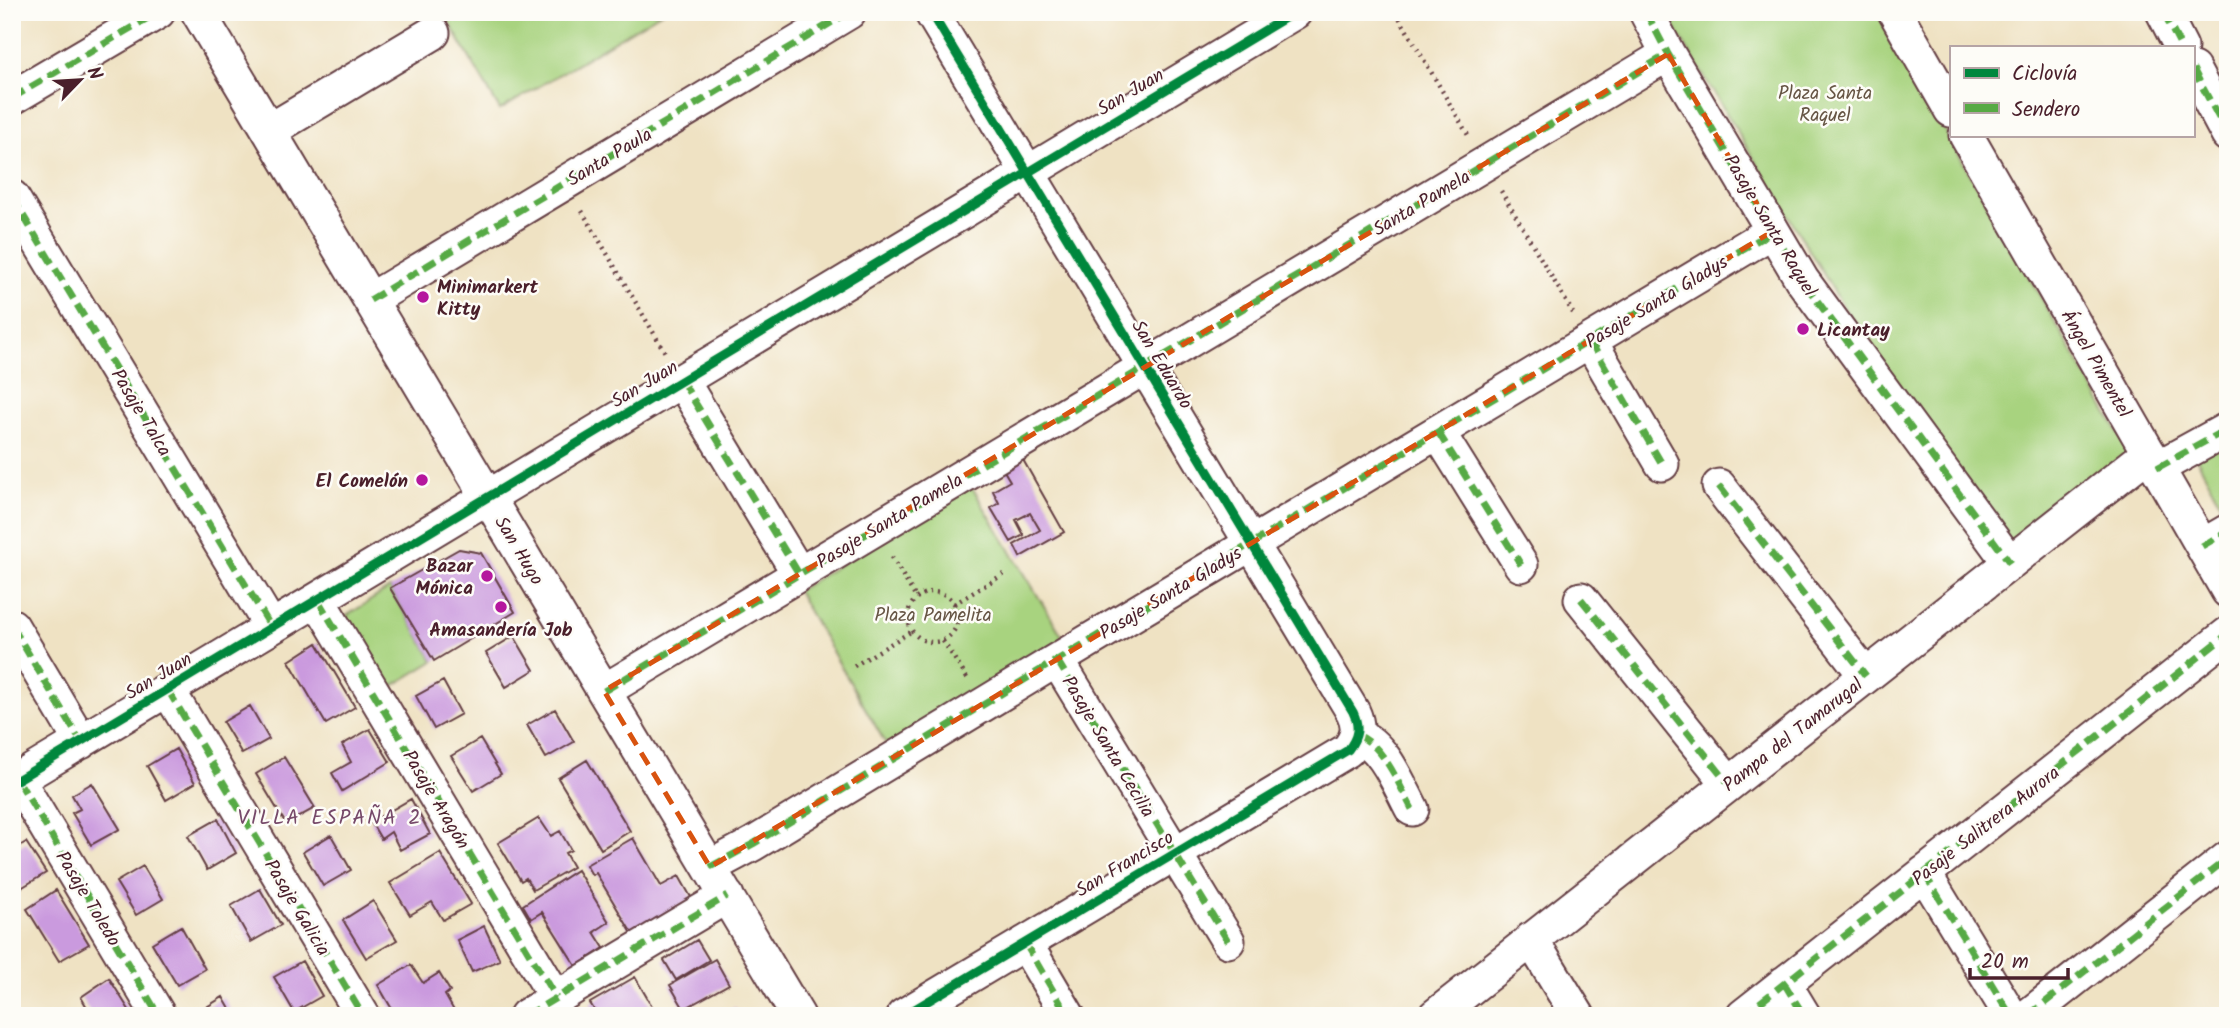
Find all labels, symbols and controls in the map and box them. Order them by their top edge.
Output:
north arrow [46,46,116,116]
legend [1950,46,2194,136]
text: Ciclovía [2012,58,2077,91]
street label: San Juan [1092,61,1170,125]
text: N [77,62,110,85]
park label: Plaza Santa Raquel [1778,79,1872,131]
text: Sendero [2012,94,2080,127]
street label: Santa Paula [562,120,658,195]
street label: Pasaje Santa Raquel [1715,149,1824,303]
street label: Santa Pamela [1367,163,1477,245]
street label: Pasaje Santa Gladys [1580,248,1734,357]
place label: Minimarkert Kitty [437,273,538,325]
marker: Minimarkert Kitty [415,289,431,305]
street label: Ángel Pimentel [2052,304,2139,424]
street label: San Eduardo [1123,315,1200,416]
place label: Licantay [1817,316,1890,346]
marker: Licantay [1795,321,1811,337]
street label: San Juan [606,353,684,417]
street label: Pasaje Talca [102,363,178,463]
street label: Pasaje Santa Pamela [811,466,969,578]
place label: El Comelón [316,467,408,497]
marker: El Comelón [414,472,430,488]
street label: San Hugo [486,511,551,591]
street label: Pasaje Santa Gladys [1094,539,1248,648]
place label: Bazar Mónica [416,552,474,604]
marker: Bazar Mónica [479,568,495,584]
marker: Amasandería Job [493,599,509,615]
park label: Plaza Pamelita [874,601,992,631]
place label: Amasandería Job [429,616,573,646]
street label: San Juan [120,645,198,709]
street label: Pasaje Santa Cecilia [1053,670,1162,824]
street label: Pampa del Tamarugal [1716,671,1870,800]
street label: Pasaje Aragón [394,744,477,856]
street label: Pasaje Salitrera Aurora [1906,759,2067,894]
district label: VILLA ESPAÑA 2 [237,802,423,835]
street label: San Francisco [1070,823,1180,906]
street label: Pasaje Toledo [47,845,128,953]
street label: Pasaje Galicia [255,854,337,962]
scale bar [1970,937,2068,981]
text: 20 m [1981,946,2029,979]

